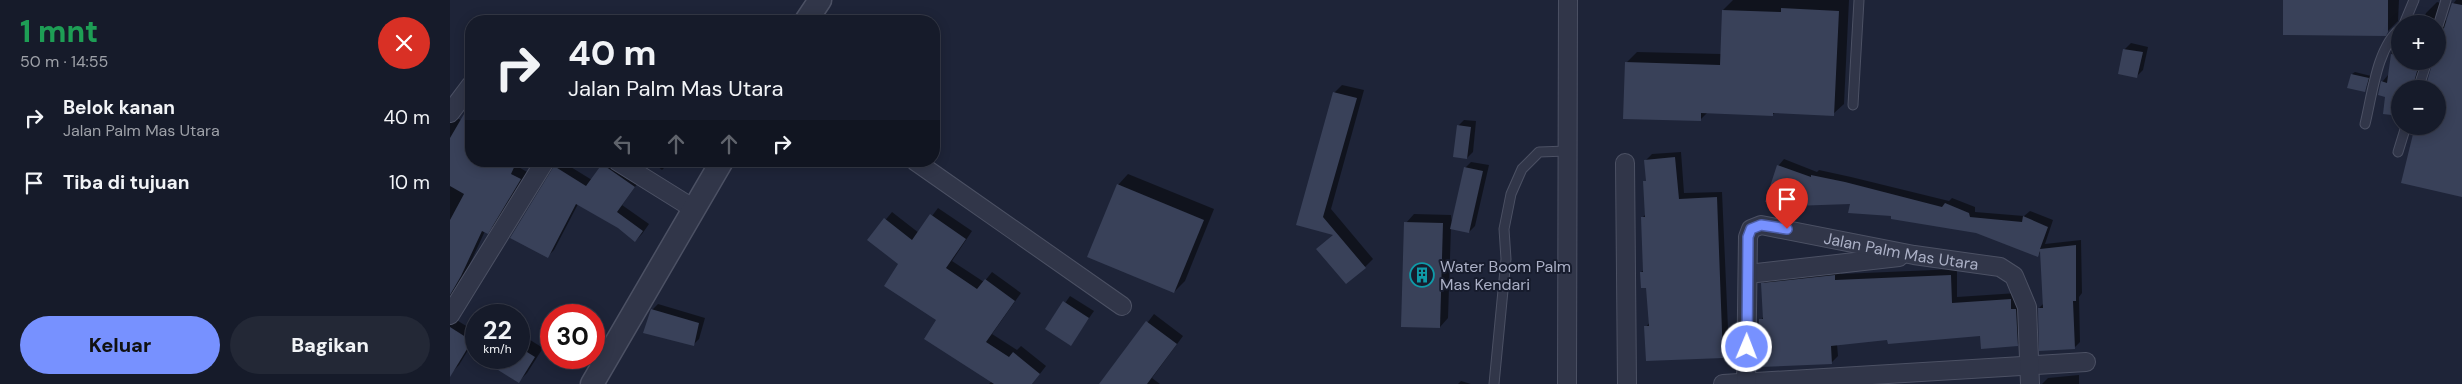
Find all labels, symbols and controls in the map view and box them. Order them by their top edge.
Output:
text: 1 mnt [20,12,98,51]
map controls [2391,15,2446,135]
button: + [2391,15,2446,70]
button: close [378,17,430,69]
text: 40 m [568,30,657,76]
icon: right [485,35,550,100]
text: 50 m · 14:55 [20,51,108,72]
text: Jalan Palm Mas Utara [568,74,783,103]
button: − [2391,80,2446,135]
text: Belok kanan [63,95,175,120]
icon: right [20,104,48,132]
text: 40 m [383,105,430,130]
text: Jalan Palm Mas Utara [63,120,220,141]
icon: left [609,130,637,158]
icon: ahead [662,130,690,158]
icon: ahead [715,130,743,158]
icon: right [768,130,796,158]
icon: arrive [20,169,48,197]
text: Tiba di tujuan [63,170,189,195]
text: 10 m [389,170,430,195]
pin [1766,178,1808,229]
icon: arrive [1773,185,1801,213]
street label: Jalan Palm Mas Utara [1822,227,1980,274]
place label: Water Boom Palm Mas Kendari [1440,256,1571,295]
building icon: Water Boom Palm Mas Kendari [1409,262,1435,288]
speed limit sign: 30 [540,304,605,369]
text: 22 [483,314,512,347]
button: Keluar [20,316,220,374]
button: Bagikan [230,316,430,374]
position arrow [1720,320,1772,372]
text: km/h [483,341,512,357]

